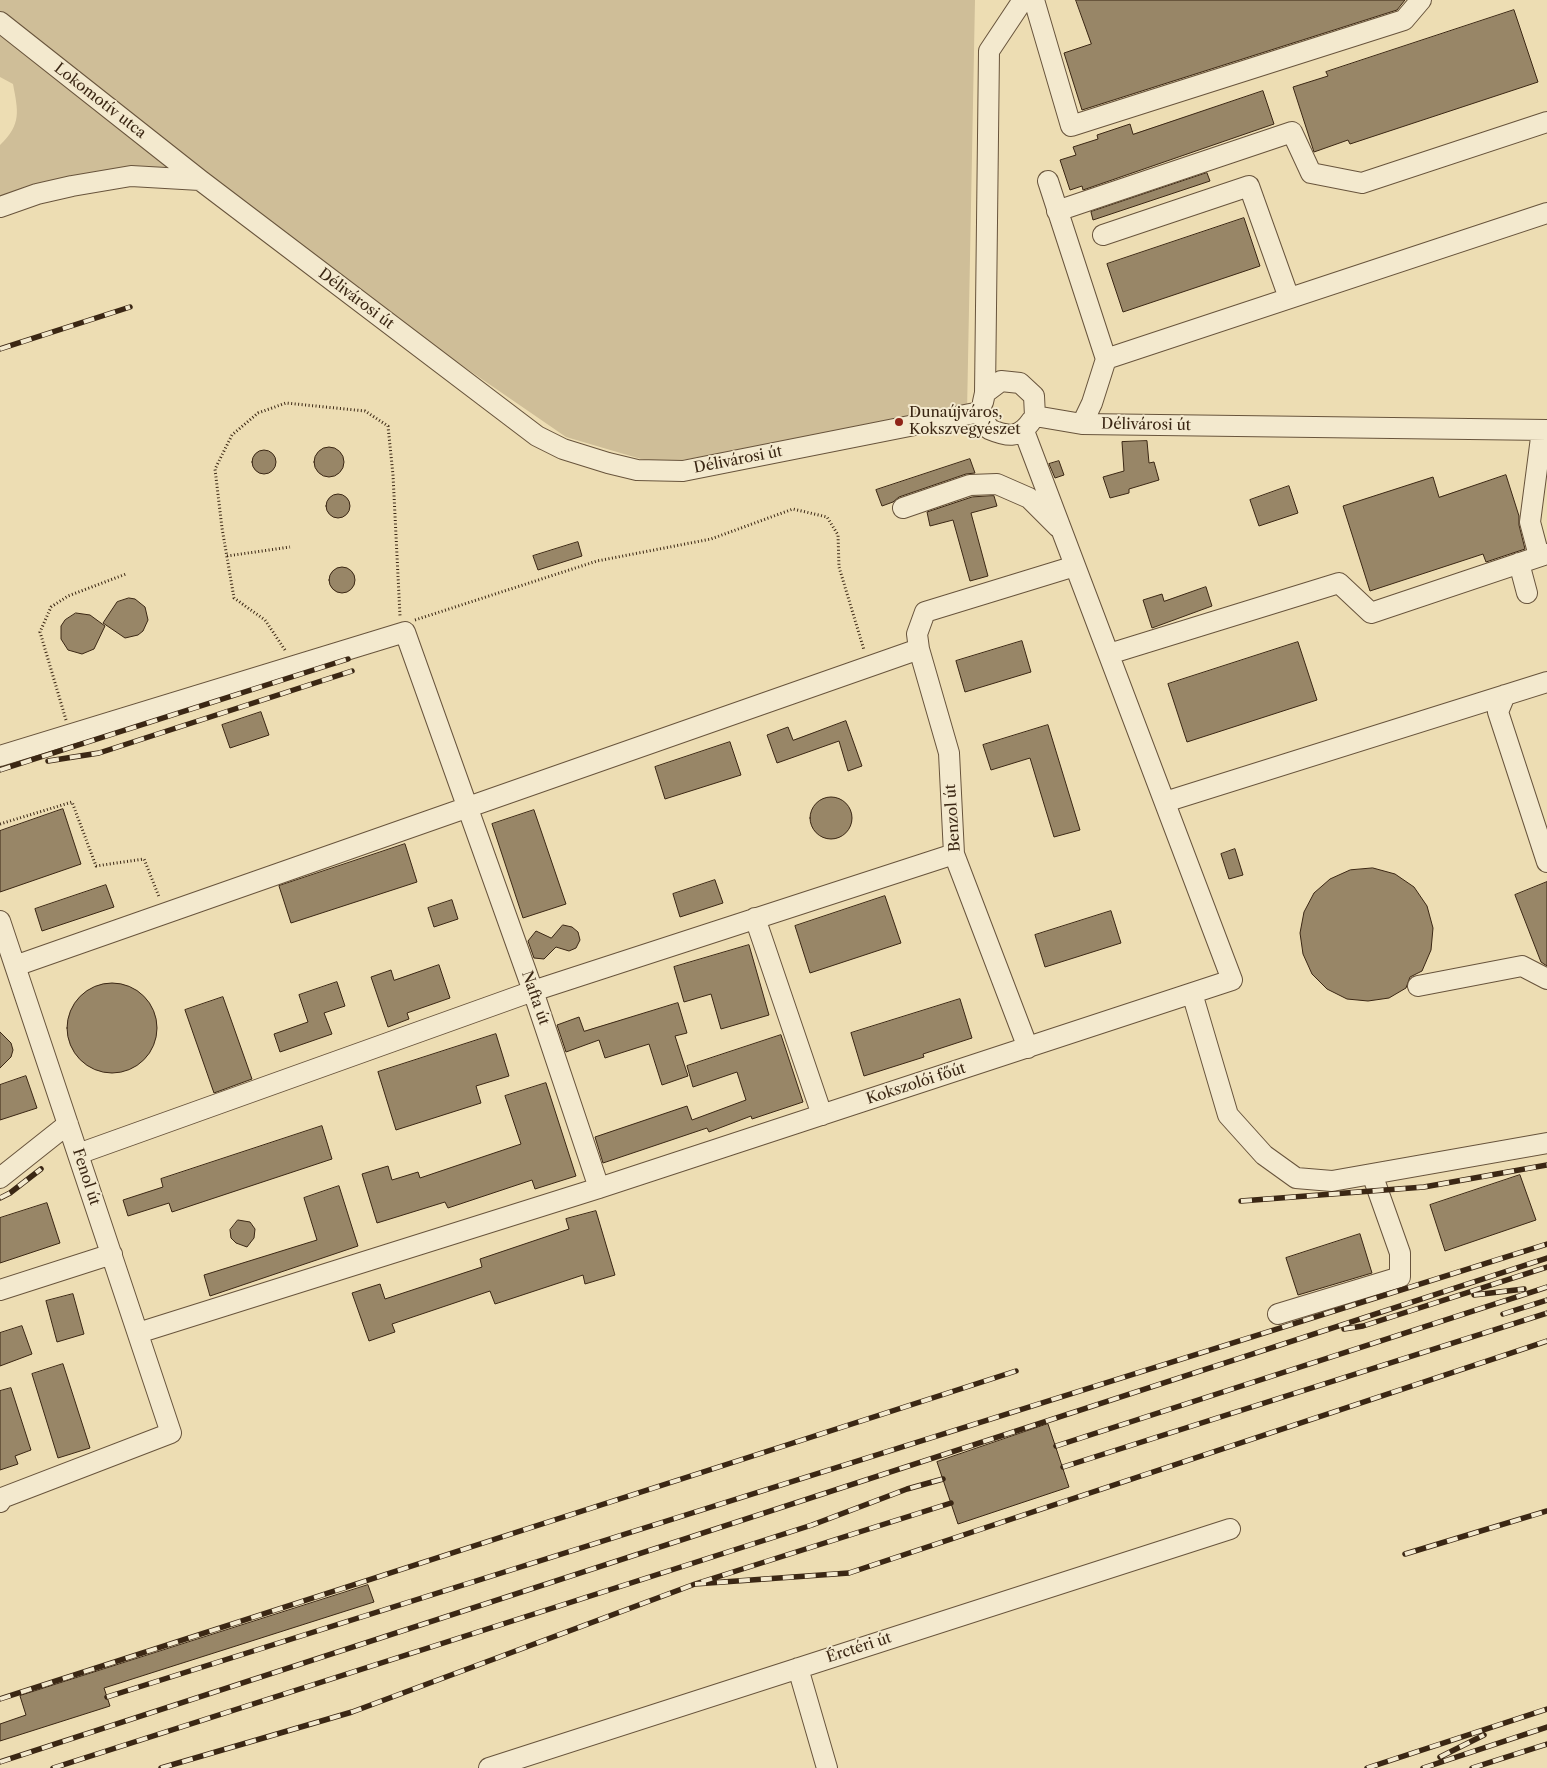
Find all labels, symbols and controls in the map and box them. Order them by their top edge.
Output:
street label: Lokomotív utca [50,60,150,142]
street label: Délivárosi út [315,265,397,333]
place label: Dunaújváros, Kokszvegyészet [909,404,1021,439]
street label: Délivárosi út [1101,415,1191,435]
marker: Dunaújváros, Kokszvegyészet [893,416,905,428]
street label: Délivárosi út [692,443,784,477]
street label: Benzol út [942,783,964,853]
street label: Nafta út [517,968,553,1028]
street label: Kokszolói főút [864,1059,968,1109]
street label: Fenol út [68,1146,104,1208]
street label: Érctéri út [824,1629,894,1667]

